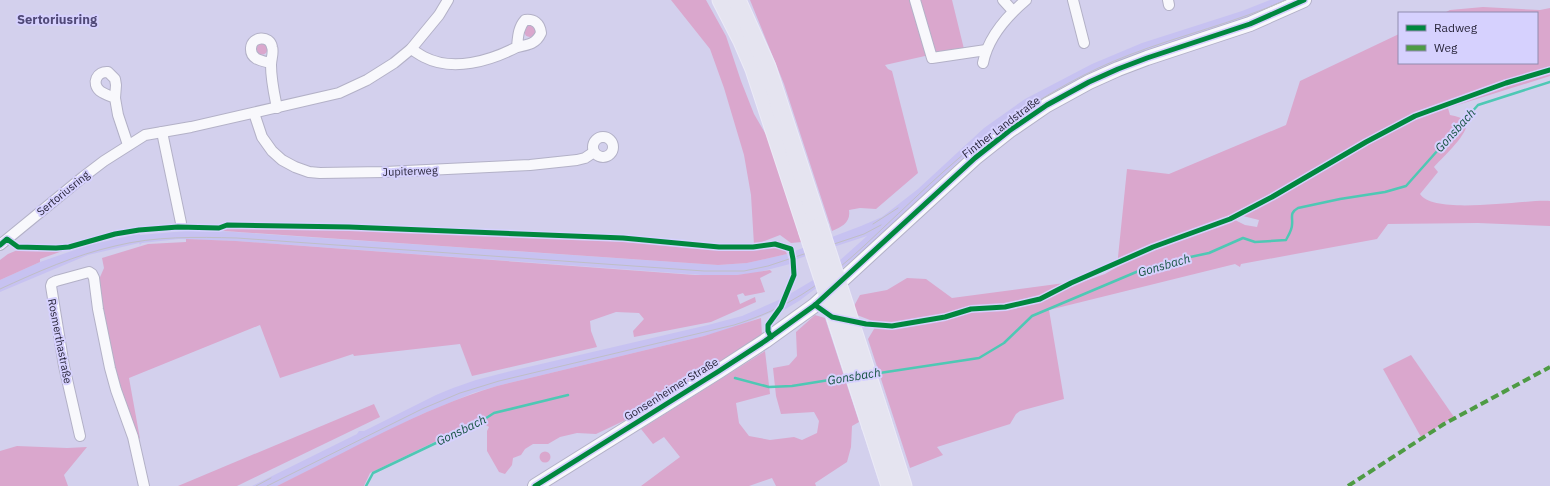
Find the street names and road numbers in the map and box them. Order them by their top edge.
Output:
street label: Finther Landstraße [959,93,1043,161]
street label: Jupiterweg [382,163,438,179]
street label: Sertoriusring [34,167,92,218]
street label: Rosmerthastraße [45,297,75,385]
street label: Gonsenheimer Straße [621,354,721,424]

